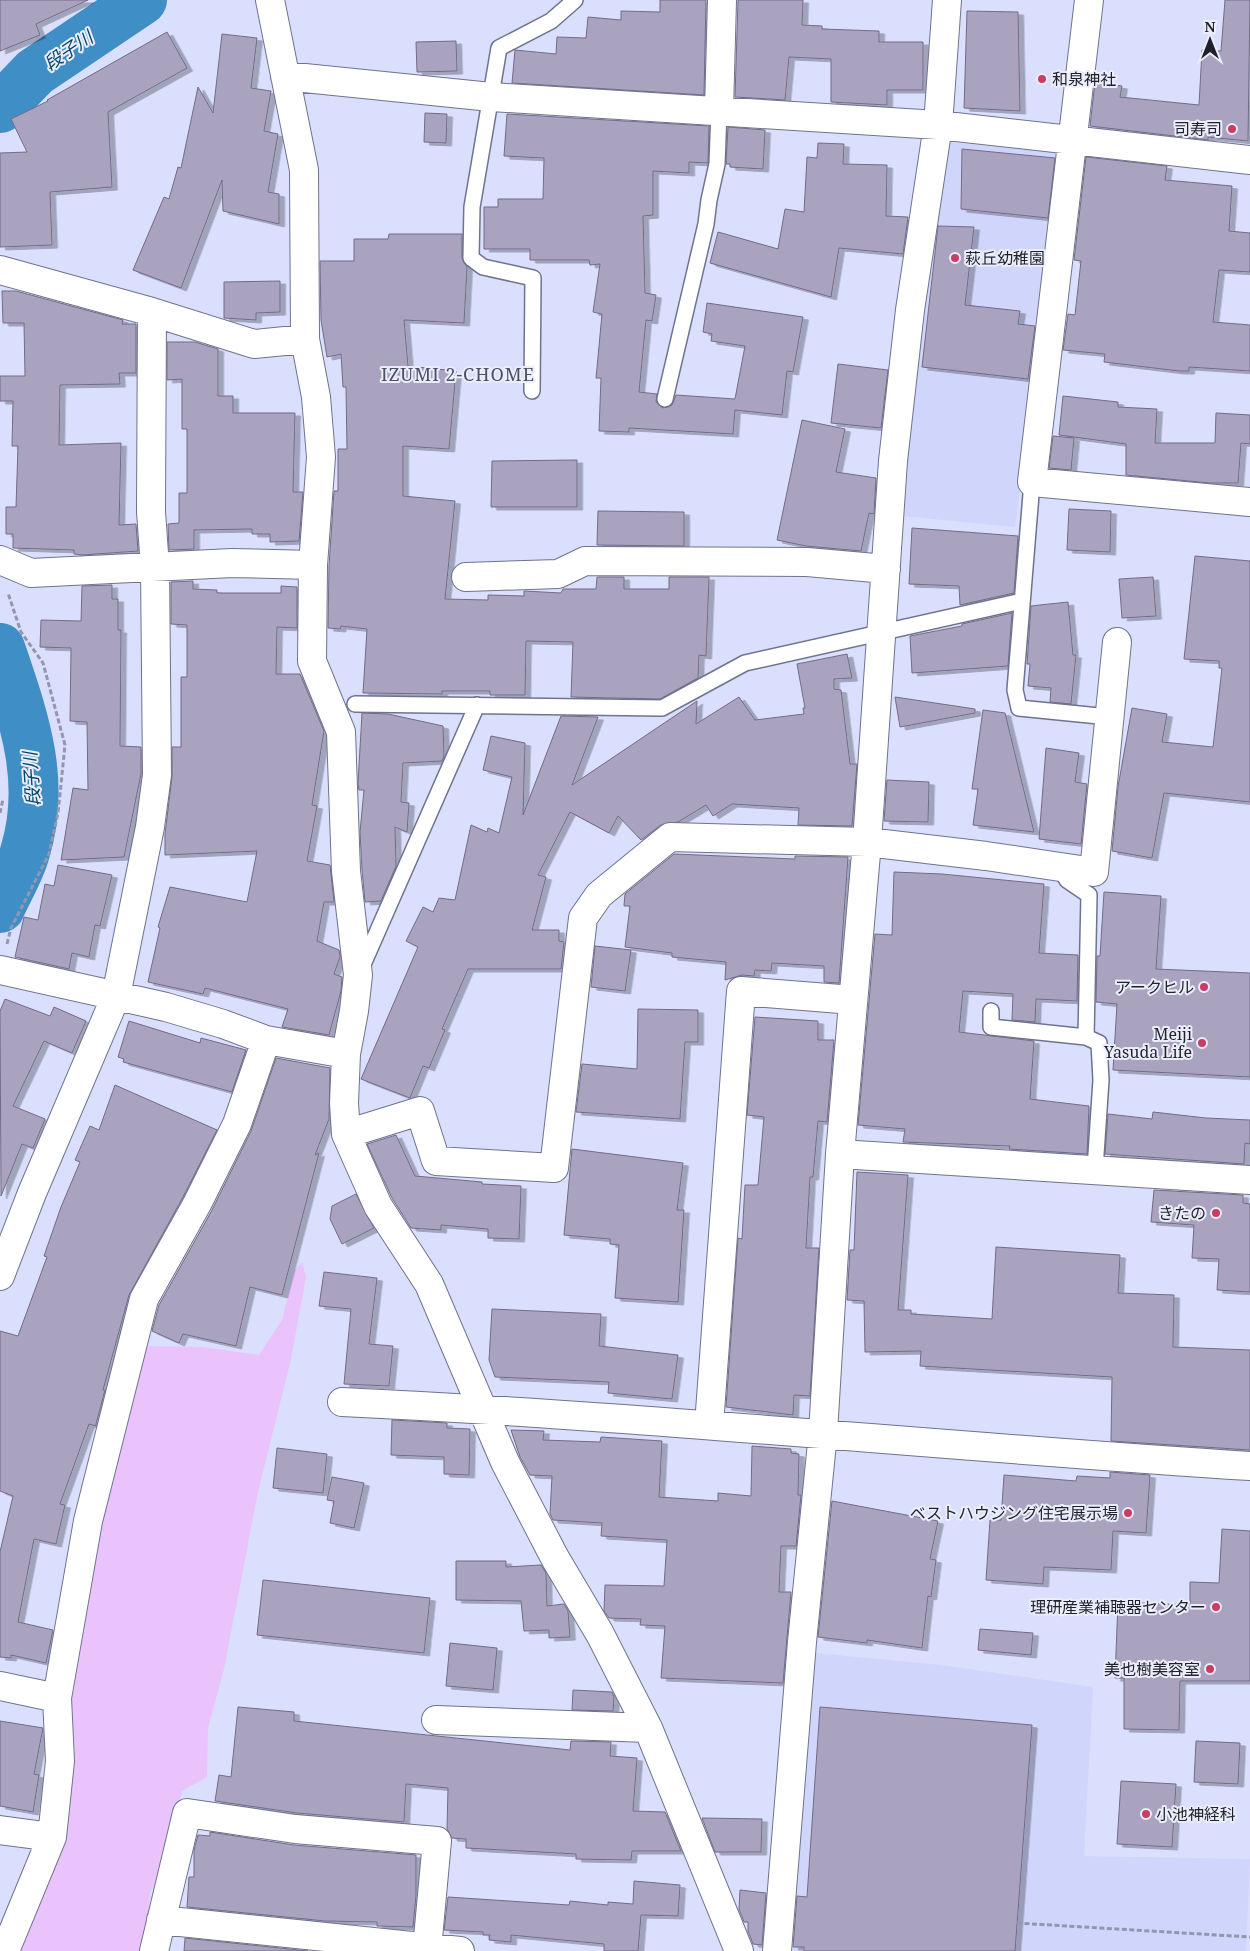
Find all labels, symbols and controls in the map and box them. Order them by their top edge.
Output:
north arrow [1185,15,1235,65]
text: N [1204,17,1216,36]
water label: 段子川 [39,24,99,75]
place label: 和泉神社 [1052,68,1116,90]
marker: 和泉神社 [1036,73,1048,85]
place label: 司寿司 [1174,118,1222,140]
marker: 司寿司 [1226,123,1238,135]
place label: 萩丘幼稚園 [965,247,1045,269]
marker: 萩丘幼稚園 [949,252,961,264]
district label: IZUMI 2-CHOME [381,362,535,386]
water label: 段子川 [17,749,45,807]
place label: アークヒル [1115,976,1194,998]
marker: アークヒル [1198,981,1210,993]
place label: Meiji Yasuda Life [1103,1023,1192,1063]
marker: Meiji Yasuda Life [1196,1037,1208,1049]
place label: きたの [1158,1202,1206,1224]
marker: きたの [1210,1207,1222,1219]
place label: ベストハウジング住宅展示場 [910,1502,1118,1524]
marker: ベストハウジング住宅展示場 [1122,1507,1134,1519]
place label: 理研産業補聴器センター [1030,1596,1206,1618]
marker: 理研産業補聴器センター [1210,1601,1222,1613]
place label: 美也樹美容室 [1104,1658,1200,1680]
marker: 美也樹美容室 [1204,1663,1216,1675]
place label: 小池神経科 [1156,1803,1236,1825]
marker: 小池神経科 [1140,1808,1152,1820]

